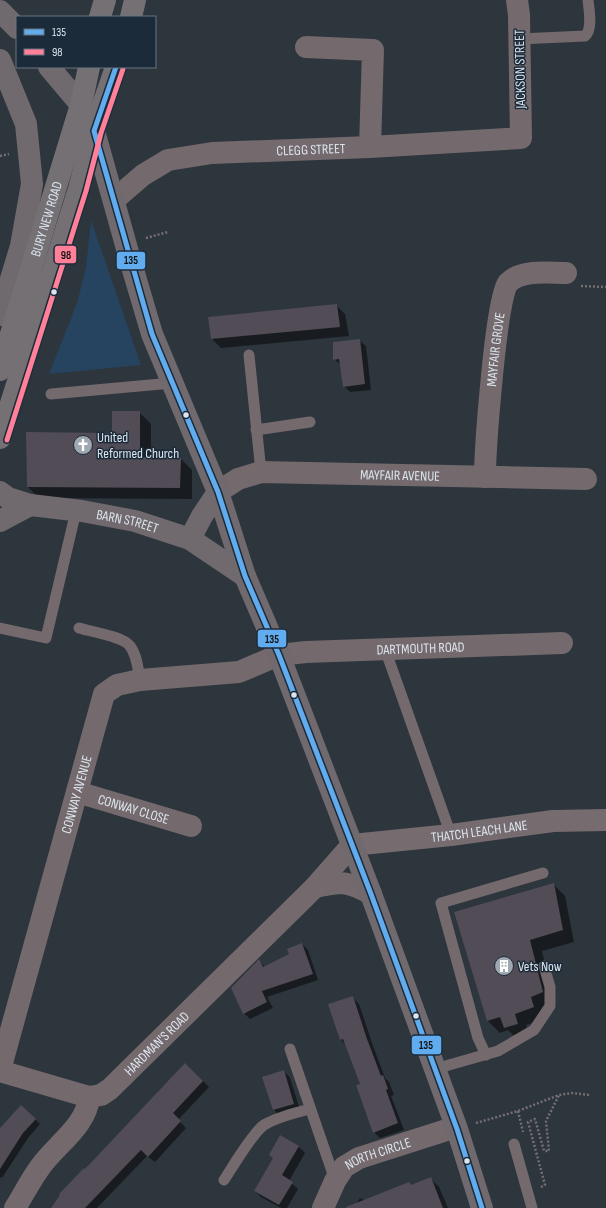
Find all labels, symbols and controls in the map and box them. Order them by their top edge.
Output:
legend [16,16,156,68]
text: 135 [52,25,66,40]
street label: JACKSON STREET [511,29,529,110]
text: 98 [52,45,63,60]
street label: CLEGG STREET [276,139,346,159]
street label: BURY NEW ROAD [27,179,66,259]
line badge: 98 [54,245,77,264]
text: 98 [61,249,71,262]
line badge: 135 [116,251,146,270]
text: 135 [124,254,138,267]
unlabelled marker [49,287,59,297]
street label: MAYFAIR GROVE [482,311,508,387]
unlabelled marker [181,410,191,420]
place label: United Reformed Church [97,429,179,462]
church icon: United Reformed Church [72,434,94,456]
street label: MAYFAIR AVENUE [360,466,440,484]
street label: BARN STREET [95,505,161,537]
line badge: 135 [257,629,287,648]
text: 135 [265,633,279,646]
street label: DARTMOUTH ROAD [376,638,465,658]
unlabelled marker [289,690,299,700]
street label: CONWAY AVENUE [57,753,95,835]
street label: CONWAY CLOSE [96,790,171,828]
street label: THATCH LEACH LANE [430,816,529,845]
building icon: Vets Now [493,955,515,977]
place label: Vets Now [518,958,562,975]
street label: HARDMAN'S ROAD [120,1007,193,1079]
unlabelled marker [411,1011,421,1021]
line badge: 135 [411,1035,442,1055]
text: 135 [419,1039,433,1052]
street label: NORTH CIRCLE [342,1133,413,1173]
unlabelled marker [462,1156,472,1166]

